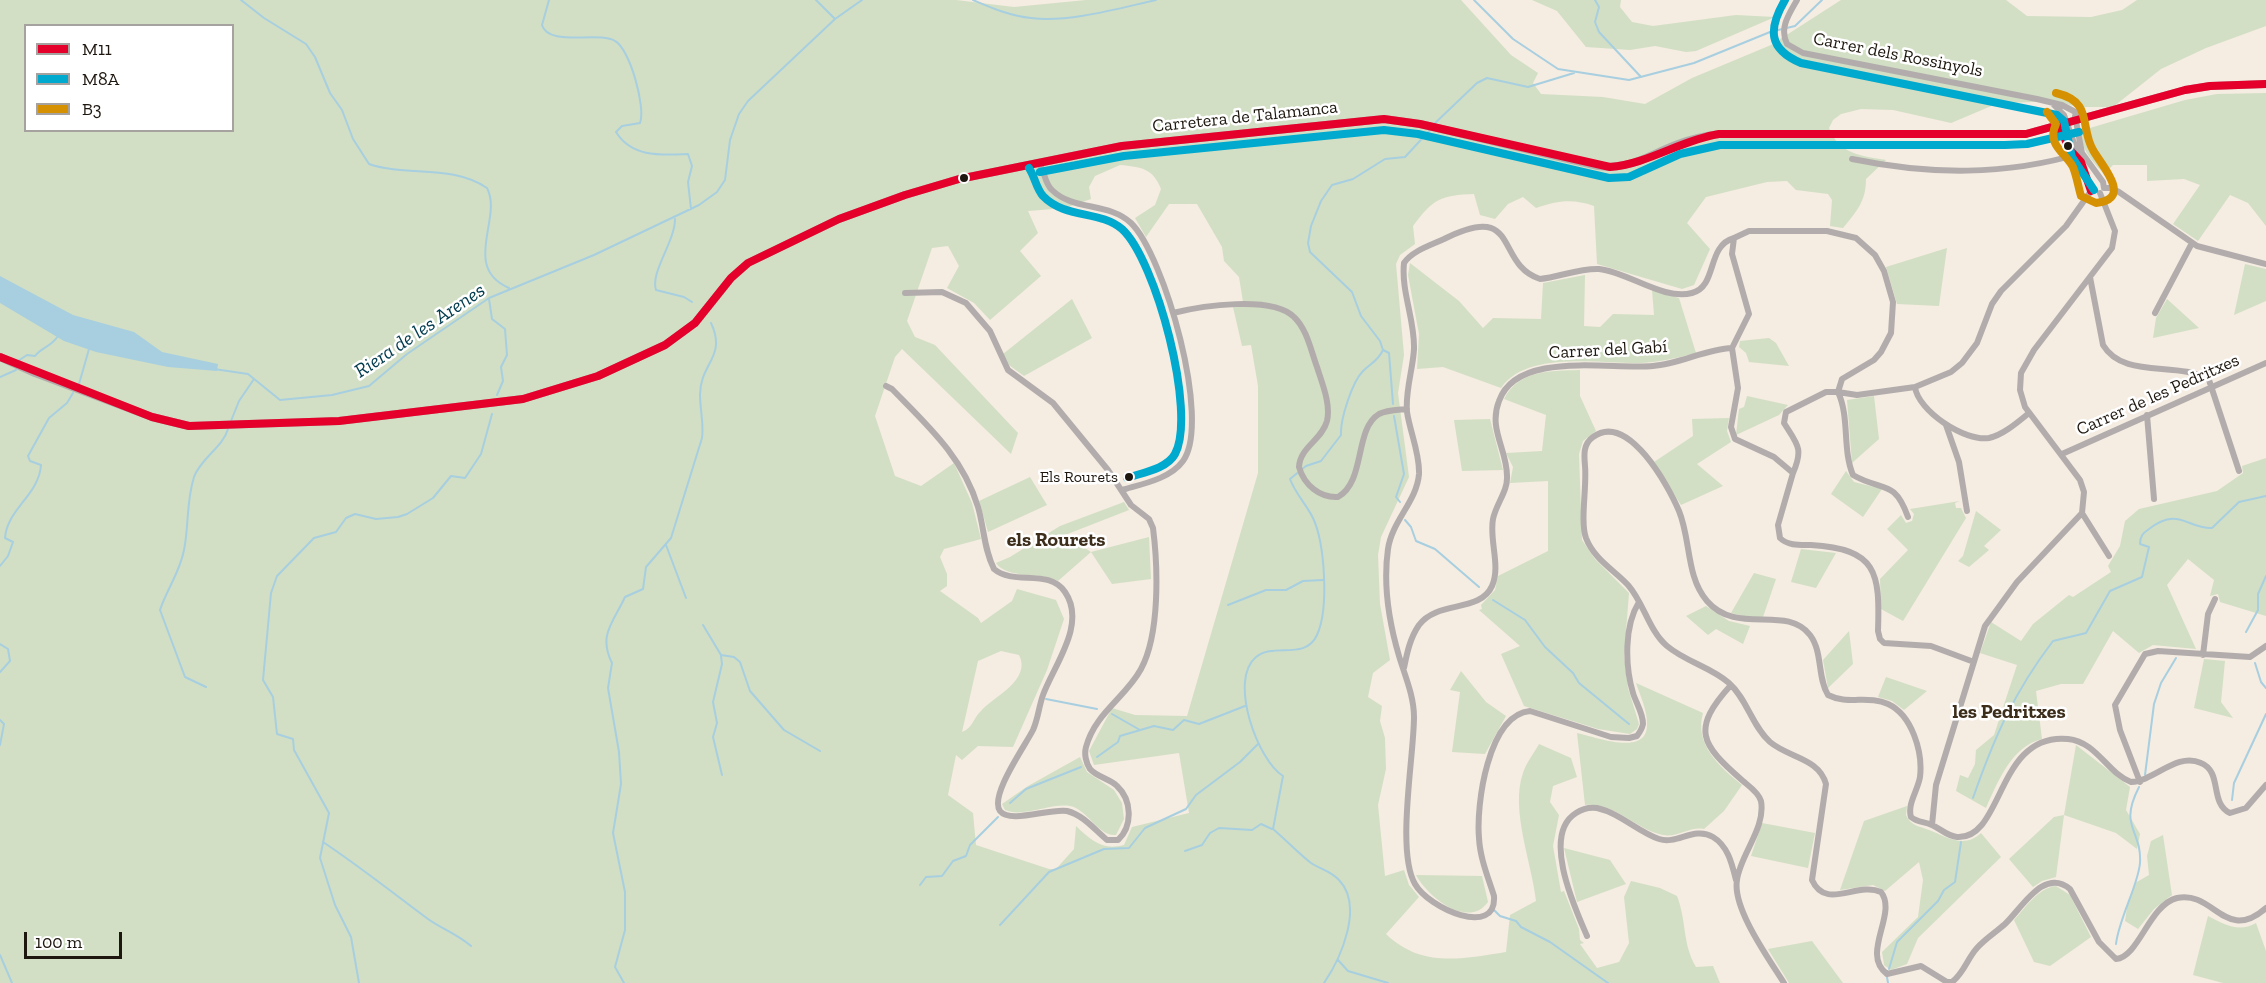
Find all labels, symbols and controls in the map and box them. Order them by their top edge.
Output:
legend [24,24,234,132]
street label: Carrer dels Rossinyols [1811,28,1985,82]
text: M11 [82,38,112,60]
text: M8A [82,68,119,90]
street label: Carretera de Talamanca [1151,97,1339,137]
text: B3 [82,98,102,120]
unlabelled marker [2062,140,2074,152]
unlabelled marker [958,172,970,184]
water label: Riera de les Arenes [350,278,490,384]
street label: Carrer del Gabí [1548,336,1668,364]
street label: Carrer de les Pedritxes [2073,349,2243,441]
place label: Els Rourets [1040,467,1118,487]
marker: Els Rourets [1123,471,1135,483]
district label: els Rourets [1007,528,1105,552]
district label: les Pedritxes [1952,700,2066,724]
scale bar [27,920,124,958]
text: 100 m [35,931,82,953]

